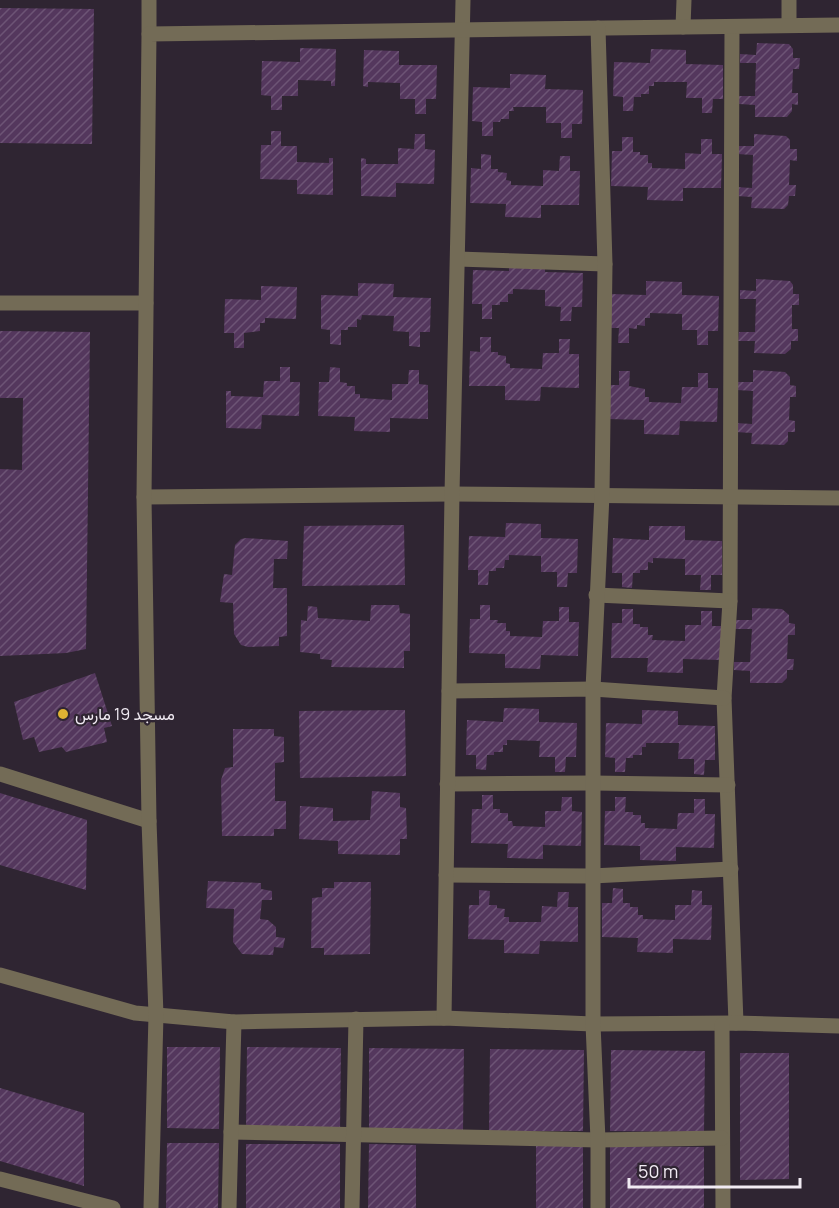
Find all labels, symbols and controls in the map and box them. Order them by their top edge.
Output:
place label: مسجد 19 مارس [75,703,175,725]
marker: مسجد 19 مارس [56,707,70,721]
scale bar [629,1151,800,1189]
text: 50 m [638,1159,678,1183]

